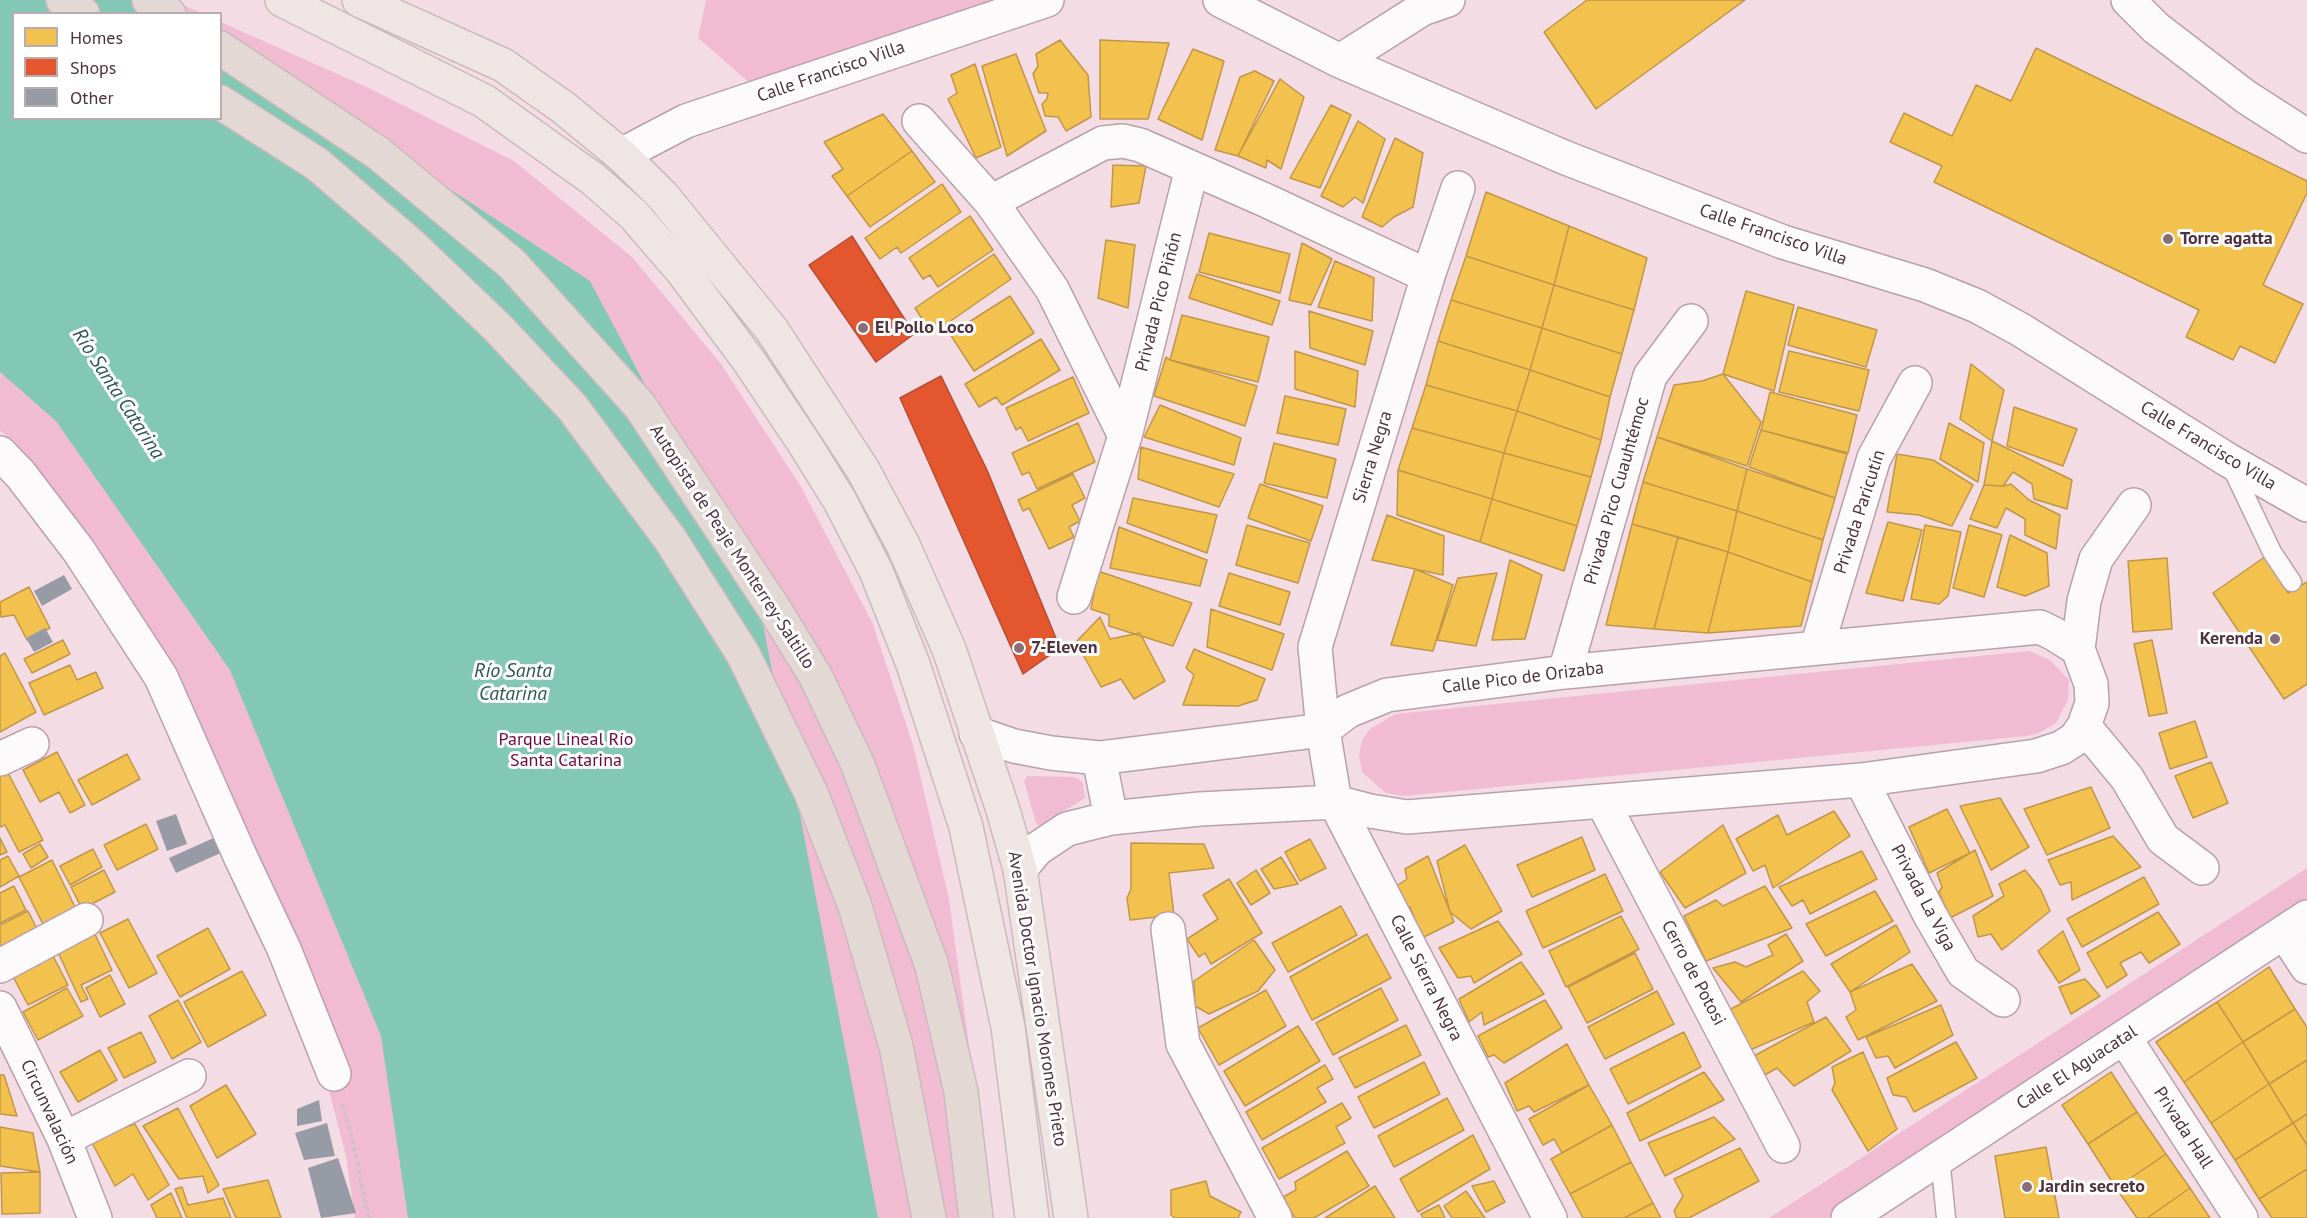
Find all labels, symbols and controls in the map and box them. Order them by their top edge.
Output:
legend [12,12,222,120]
text: Homes [70,26,123,49]
street label: Calle Francisco Villa [754,37,908,107]
text: Shops [70,56,116,79]
text: Other [70,86,114,109]
street label: Calle Francisco Villa [1696,200,1850,270]
place label: Torre agatta [2180,228,2273,250]
street label: Privada Pico Piñón [1131,230,1187,374]
marker: Torre agatta [2161,232,2175,246]
place label: El Pollo Loco [875,317,974,339]
marker: El Pollo Loco [856,321,870,335]
water label: Río Santa Catarina [67,324,169,464]
street label: Privada Pico Cuauhtémoc [1580,395,1654,587]
street label: Calle Francisco Villa [2136,397,2280,495]
street label: Sierra Negra [1349,408,1397,506]
street label: Autopista de Peaje Monterrey-Saltillo [645,421,819,673]
street label: Privada Paricutín [1830,447,1890,577]
place label: Kerenda [2200,628,2263,650]
marker: Kerenda [2268,632,2282,646]
place label: 7-Eleven [1031,637,1098,659]
marker: 7-Eleven [1012,641,1026,655]
street label: Calle Pico de Orizaba [1441,657,1605,699]
water label: Río Santa Catarina [474,659,552,706]
park label: Parque Lineal Río Santa Catarina [499,729,633,771]
street label: Privada La Viga [1886,841,1960,955]
street label: Avenida Doctor Ignacio Morones Prieto [1003,850,1071,1148]
street label: Calle Sierra Negra [1385,911,1467,1045]
street label: Cerro de Potosi [1656,917,1730,1029]
street label: Calle El Aguacatal [2013,1021,2141,1115]
street label: Circunvalación [15,1056,83,1168]
street label: Privada Hall [2149,1083,2217,1173]
place label: Jardin secreto [2039,1176,2145,1198]
marker: Jardin secreto [2020,1180,2034,1194]

